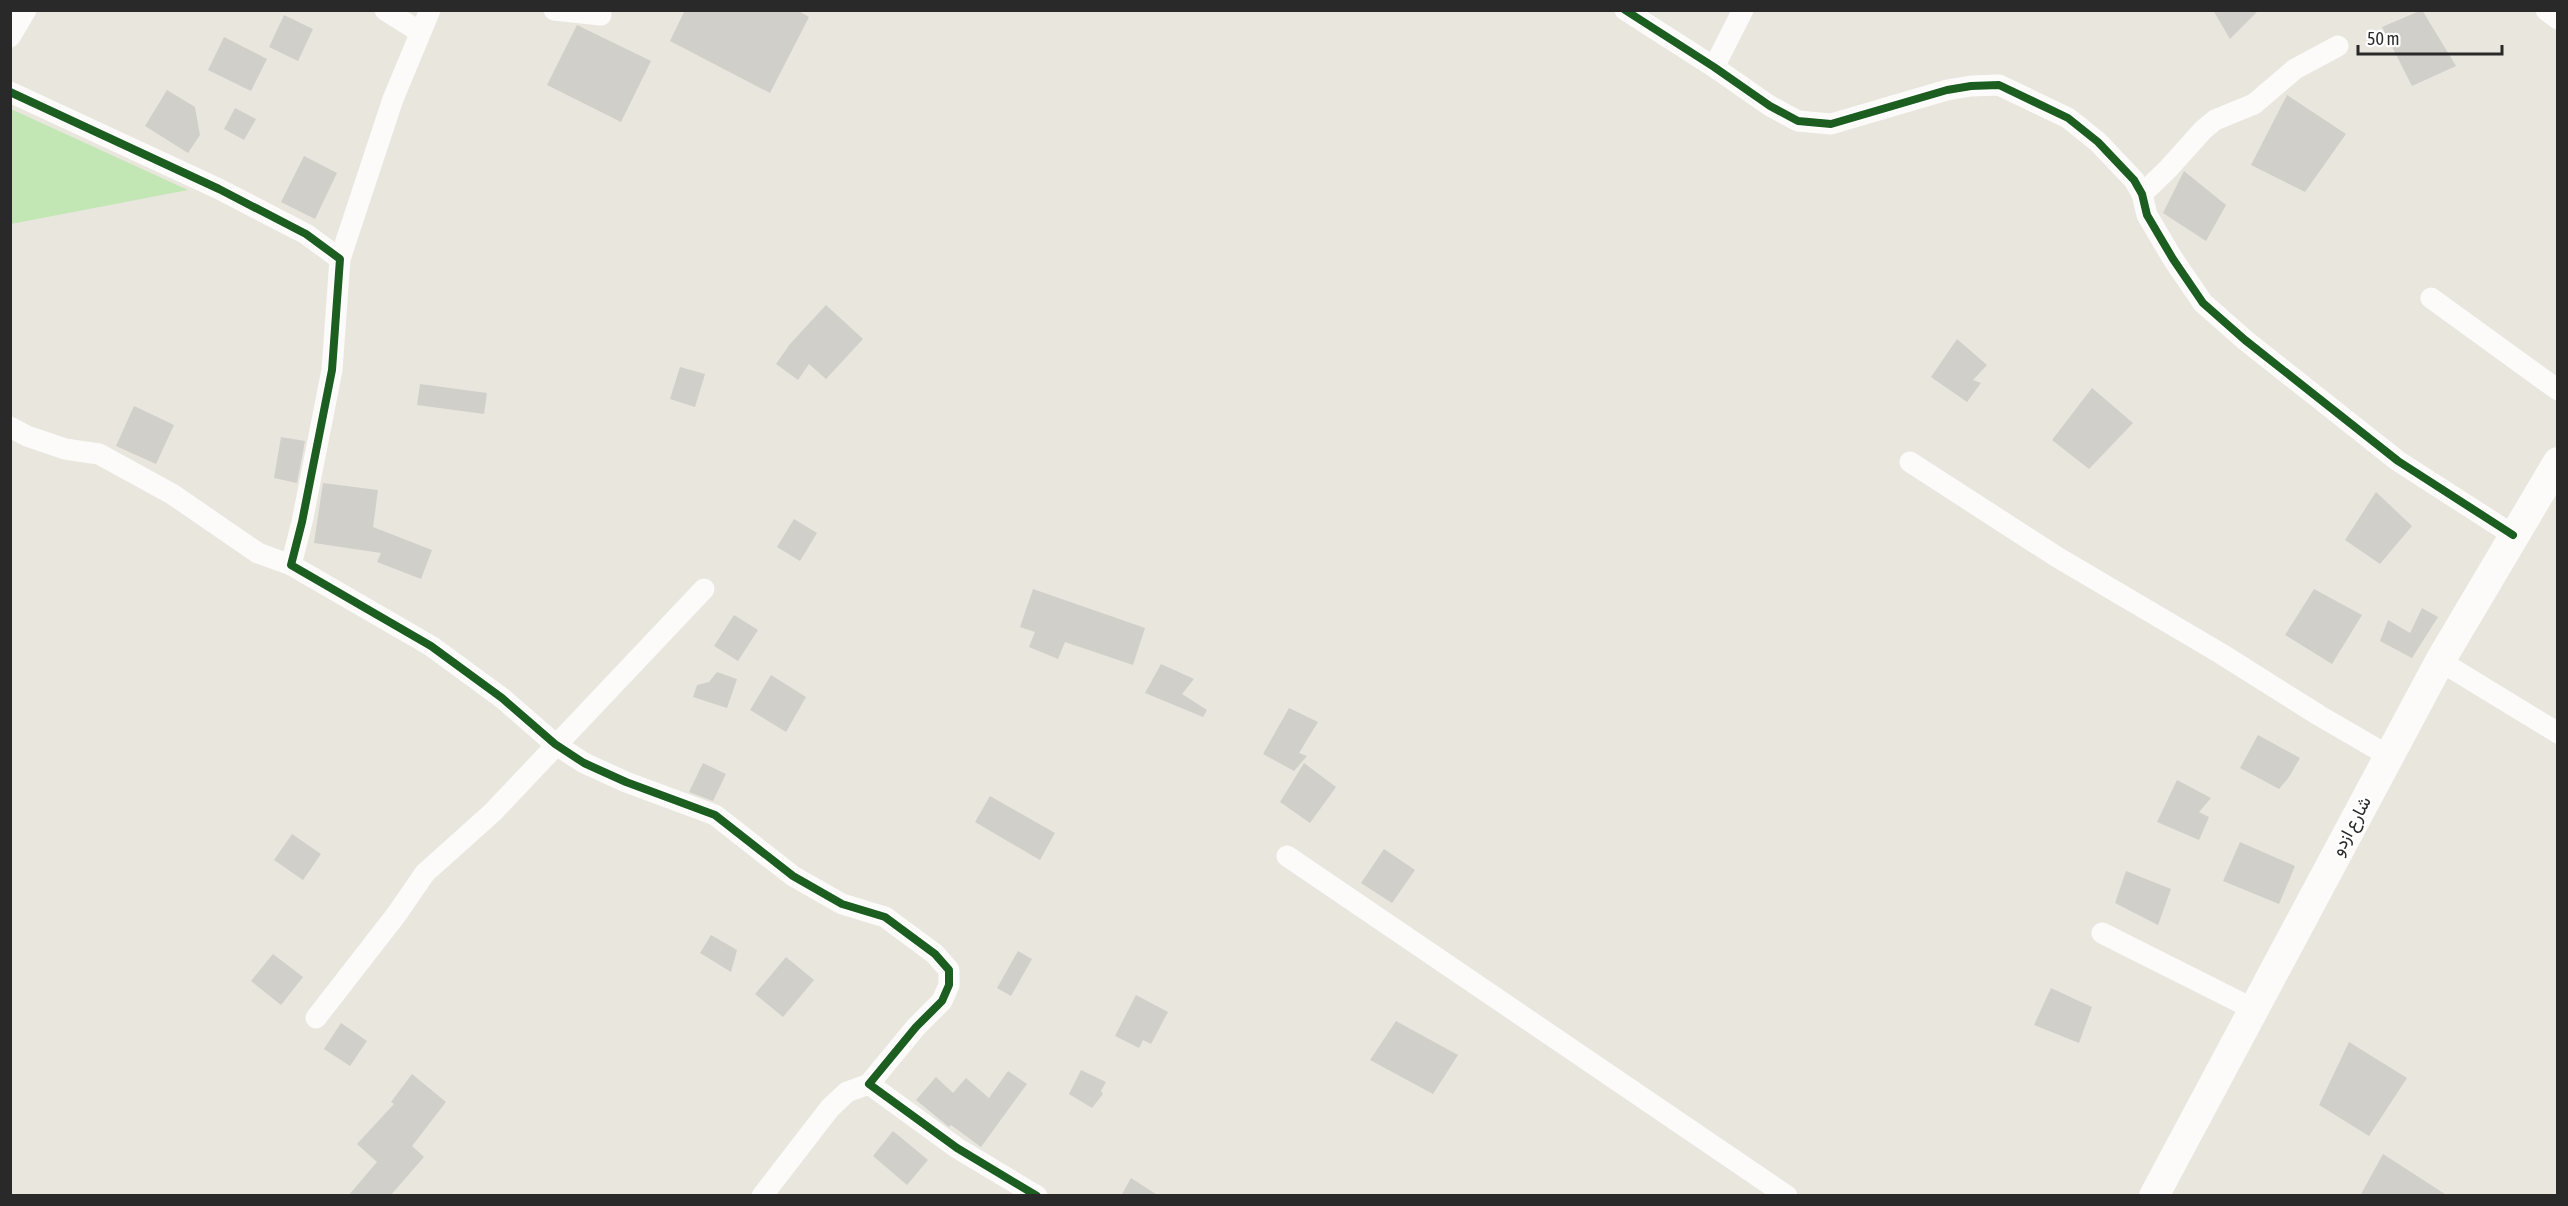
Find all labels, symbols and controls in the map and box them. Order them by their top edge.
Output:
scale bar [2358,18,2502,56]
text: 50 m [2367,28,2399,49]
street label: شارع ازدو [2326,792,2377,860]

